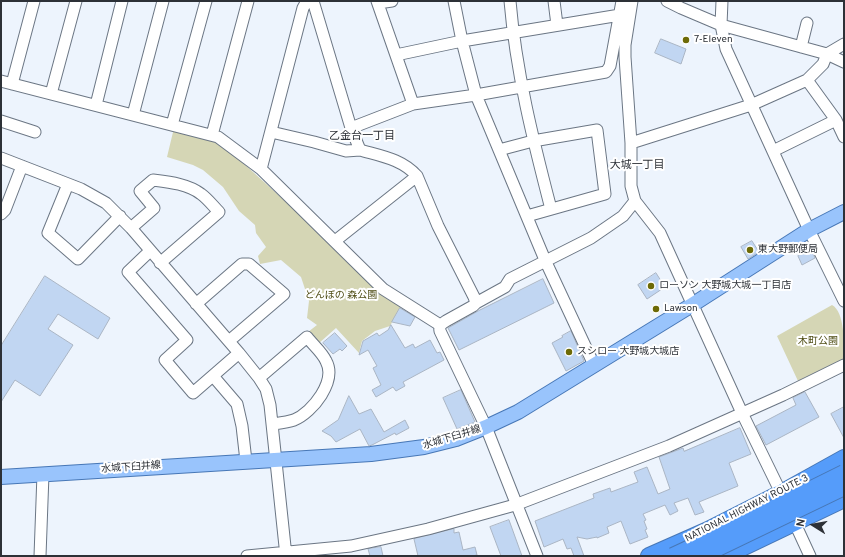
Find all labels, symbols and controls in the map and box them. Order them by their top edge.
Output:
place label: 7-Eleven [694,34,733,46]
marker: 7-Eleven [681,35,691,45]
district label: 乙金台一丁目 [329,130,395,144]
district label: 大城一丁目 [610,159,664,173]
place label: 東大野郵便局 [758,244,818,256]
marker: 東大野郵便局 [745,245,755,255]
place label: ローソン 大野城大城一丁目店 [659,280,791,292]
marker: ローソン 大野城大城一丁目店 [646,281,656,291]
park label: どんぽの 森公園 [305,290,377,302]
place label: Lawson [664,303,698,315]
marker: Lawson [651,304,661,314]
park label: 木町公園 [798,336,838,348]
place label: スシロー 大野城大城店 [577,346,679,358]
marker: スシロー 大野城大城店 [564,347,574,357]
street label: 水城下臼井線 [422,423,482,453]
street label: 水城下臼井線 [101,460,161,476]
street label: NATIONAL HIGHWAY ROUTE 3 [683,473,811,545]
north arrow [793,505,833,545]

